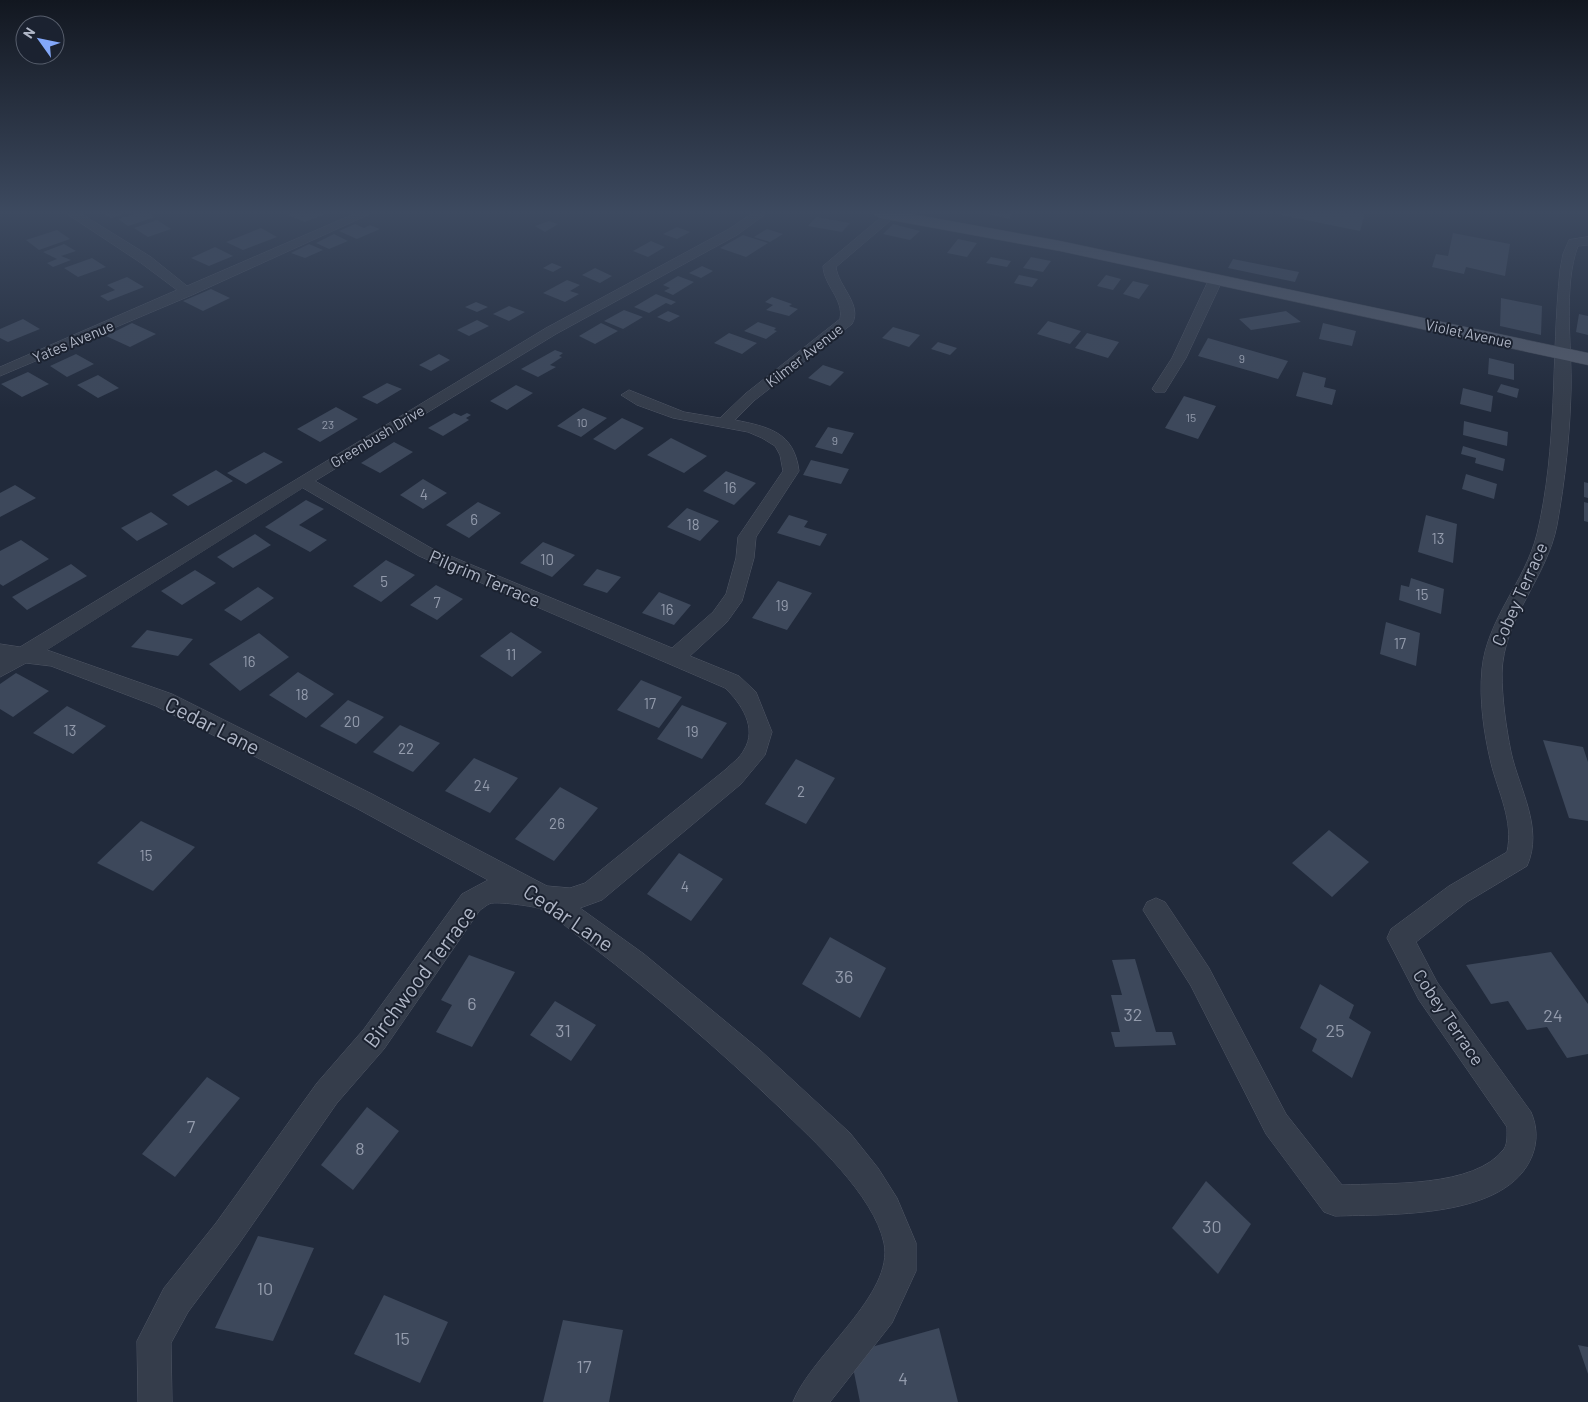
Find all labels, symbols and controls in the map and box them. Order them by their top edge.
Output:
north arrow [15,15,65,65]
text: N [19,24,38,41]
street label: Violet Avenue [1424,315,1514,351]
street label: Yates Avenue [30,316,116,366]
street label: Kilmer Avenue [762,319,846,391]
house number: 9 [1239,351,1245,365]
street label: Greenbush Drive [327,401,427,471]
house number: 15 [1186,410,1196,424]
house number: 10 [577,415,587,429]
house number: 23 [322,417,334,431]
house number: 9 [832,433,838,447]
house number: 16 [724,478,736,496]
house number: 4 [420,485,428,503]
house number: 6 [470,510,478,528]
house number: 18 [686,515,700,533]
house number: 13 [1432,529,1444,547]
street label: Cobey Terrace [1486,539,1552,649]
street label: Pilgrim Terrace [426,545,544,611]
house number: 10 [540,550,554,568]
house number: 5 [380,572,388,590]
house number: 15 [1416,585,1428,603]
house number: 7 [433,593,441,611]
house number: 19 [775,596,789,614]
house number: 16 [661,600,673,618]
house number: 17 [1394,634,1406,652]
house number: 11 [506,645,516,663]
house number: 16 [243,652,255,670]
house number: 18 [295,685,309,703]
street label: Cedar Lane [161,690,265,760]
house number: 17 [644,694,656,712]
house number: 20 [344,712,360,730]
house number: 13 [64,721,76,739]
house number: 19 [685,722,699,740]
house number: 22 [398,739,414,757]
house number: 24 [474,776,490,794]
house number: 2 [797,782,805,800]
house number: 26 [549,814,565,832]
house number: 15 [140,846,152,864]
house number: 4 [681,877,689,895]
street label: Cedar Lane [519,878,619,956]
street label: Birchwood Terrace [358,900,480,1052]
house number: 36 [835,965,853,987]
street label: Cobey Terrace [1409,965,1489,1069]
house number: 6 [467,992,477,1014]
house number: 32 [1124,1003,1142,1025]
house number: 24 [1543,1004,1563,1026]
house number: 31 [555,1019,571,1041]
house number: 25 [1326,1019,1344,1041]
house number: 7 [187,1115,196,1137]
house number: 8 [355,1137,365,1159]
house number: 30 [1202,1215,1222,1237]
house number: 10 [257,1277,273,1299]
house number: 15 [394,1327,410,1349]
house number: 17 [577,1355,592,1377]
house number: 4 [898,1367,908,1389]

